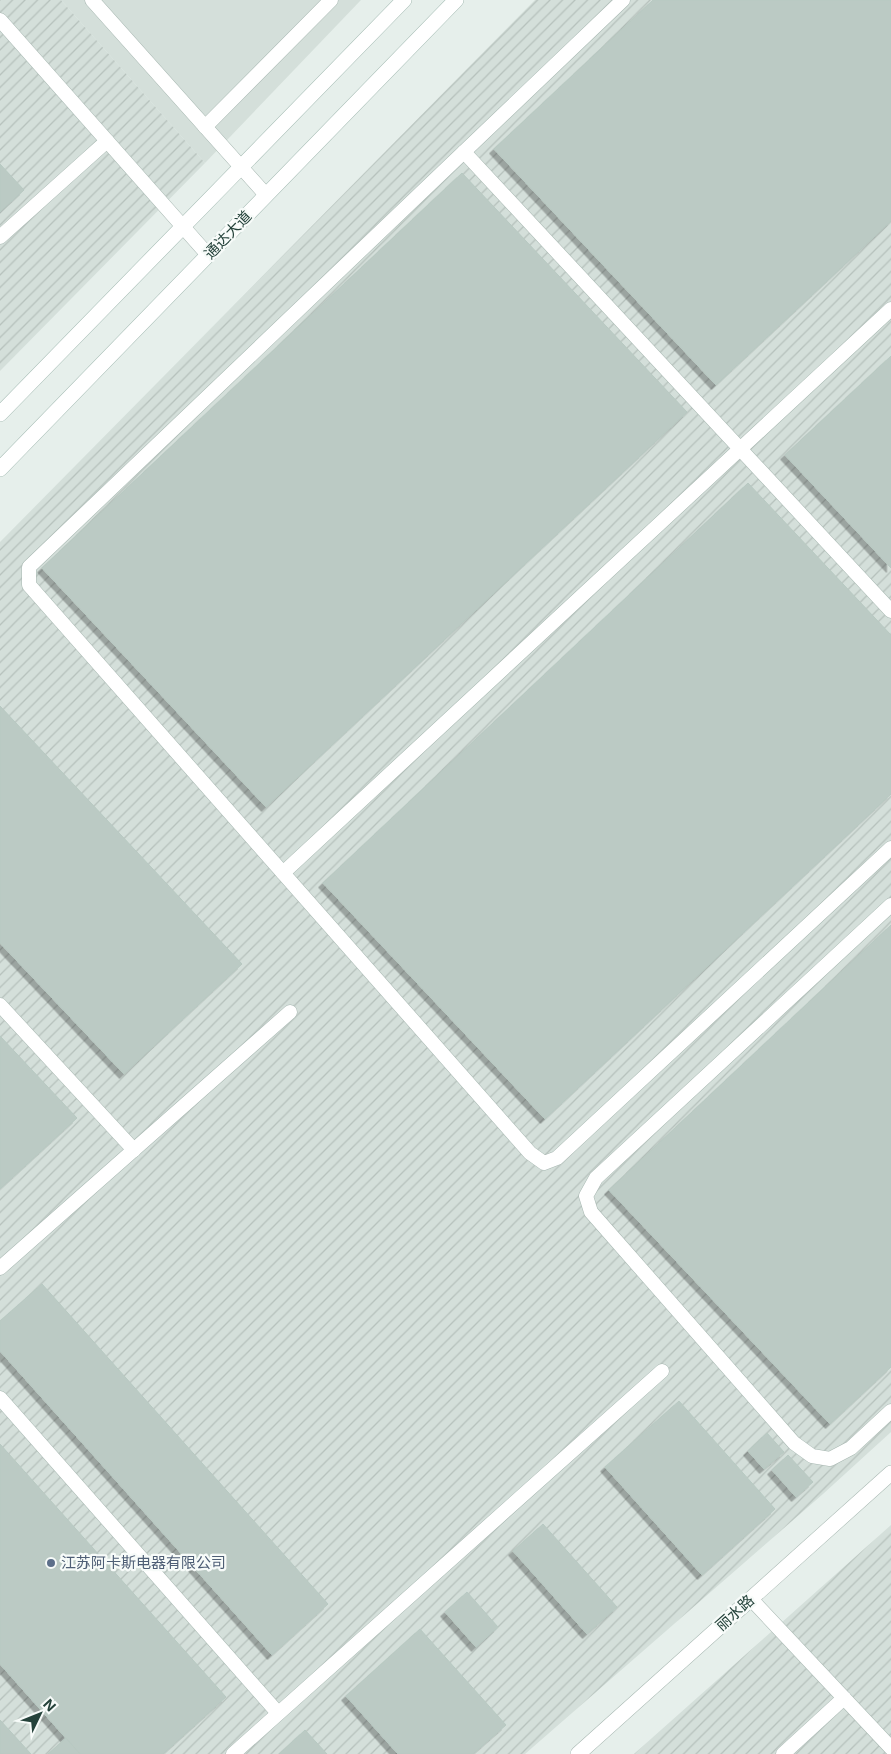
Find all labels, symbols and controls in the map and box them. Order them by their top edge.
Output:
street label: 通达大道 [200,206,255,263]
place label: 江苏阿卡斯电器有限公司 [61,1553,226,1572]
marker: 江苏阿卡斯电器有限公司 [45,1557,57,1569]
street label: 丽水路 [712,1591,758,1635]
north arrow [15,1689,65,1739]
text: N [40,1695,60,1714]

